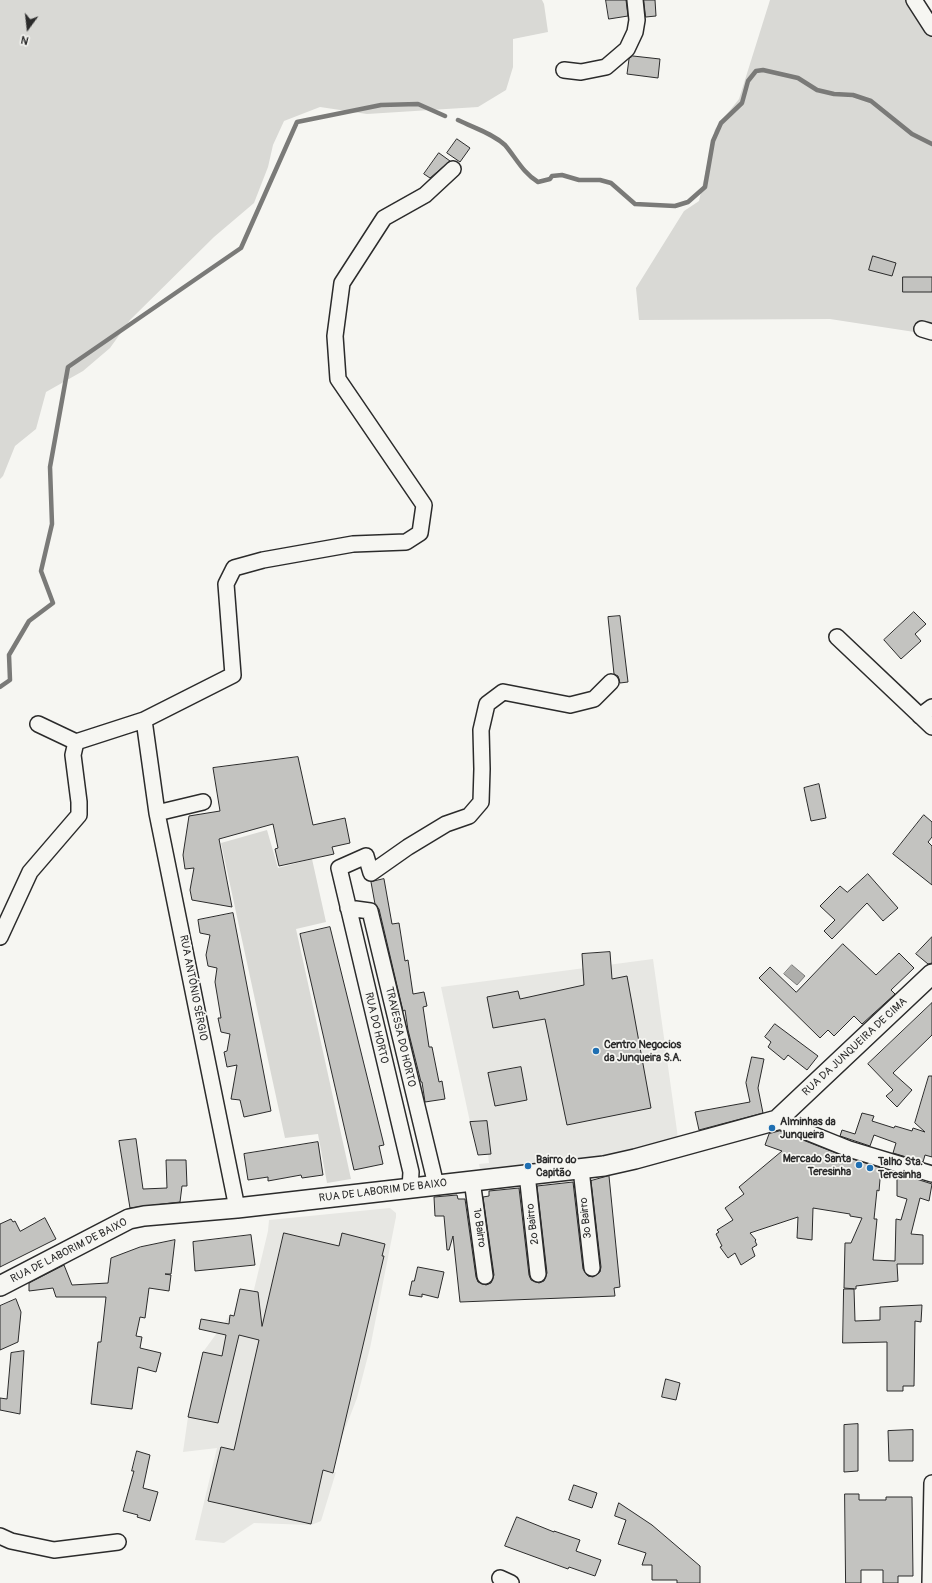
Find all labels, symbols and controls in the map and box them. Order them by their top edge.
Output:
north arrow [8,8,48,48]
text: N [19,33,30,47]
street label: RUA ANTÓNIO SÉRGIO [176,934,210,1042]
street label: TRAVESSA DO HORTO [382,986,418,1088]
street label: RUA DO HORTO [361,991,391,1065]
street label: RUA DA JUNQUEIRA DE CIMA [800,995,910,1099]
place label: Centro Negocios da Junqueira S.A. [604,1038,682,1064]
marker: Centro Negocios da Junqueira S.A. [591,1046,601,1056]
place label: Alminhas da Junqueira [780,1115,836,1141]
marker: Alminhas da Junqueira [767,1123,777,1133]
place label: Mercado Santa Teresinha [783,1152,851,1178]
place label: Bairro do Capitão [536,1153,576,1179]
place label: Talho Stª. Teresinha [878,1155,923,1181]
marker: Mercado Santa Teresinha [854,1160,864,1170]
marker: Bairro do Capitão [523,1161,533,1171]
marker: Talho Stª. Teresinha [865,1163,875,1173]
street label: RUA DE LABORIM DE BAIXO [318,1177,448,1205]
street label: 3º Bairro [577,1197,595,1239]
street label: 2º Bairro [524,1203,542,1245]
street label: 1º Bairro [470,1208,488,1248]
street label: RUA DE LABORIM DE BAIXO [9,1216,129,1286]

